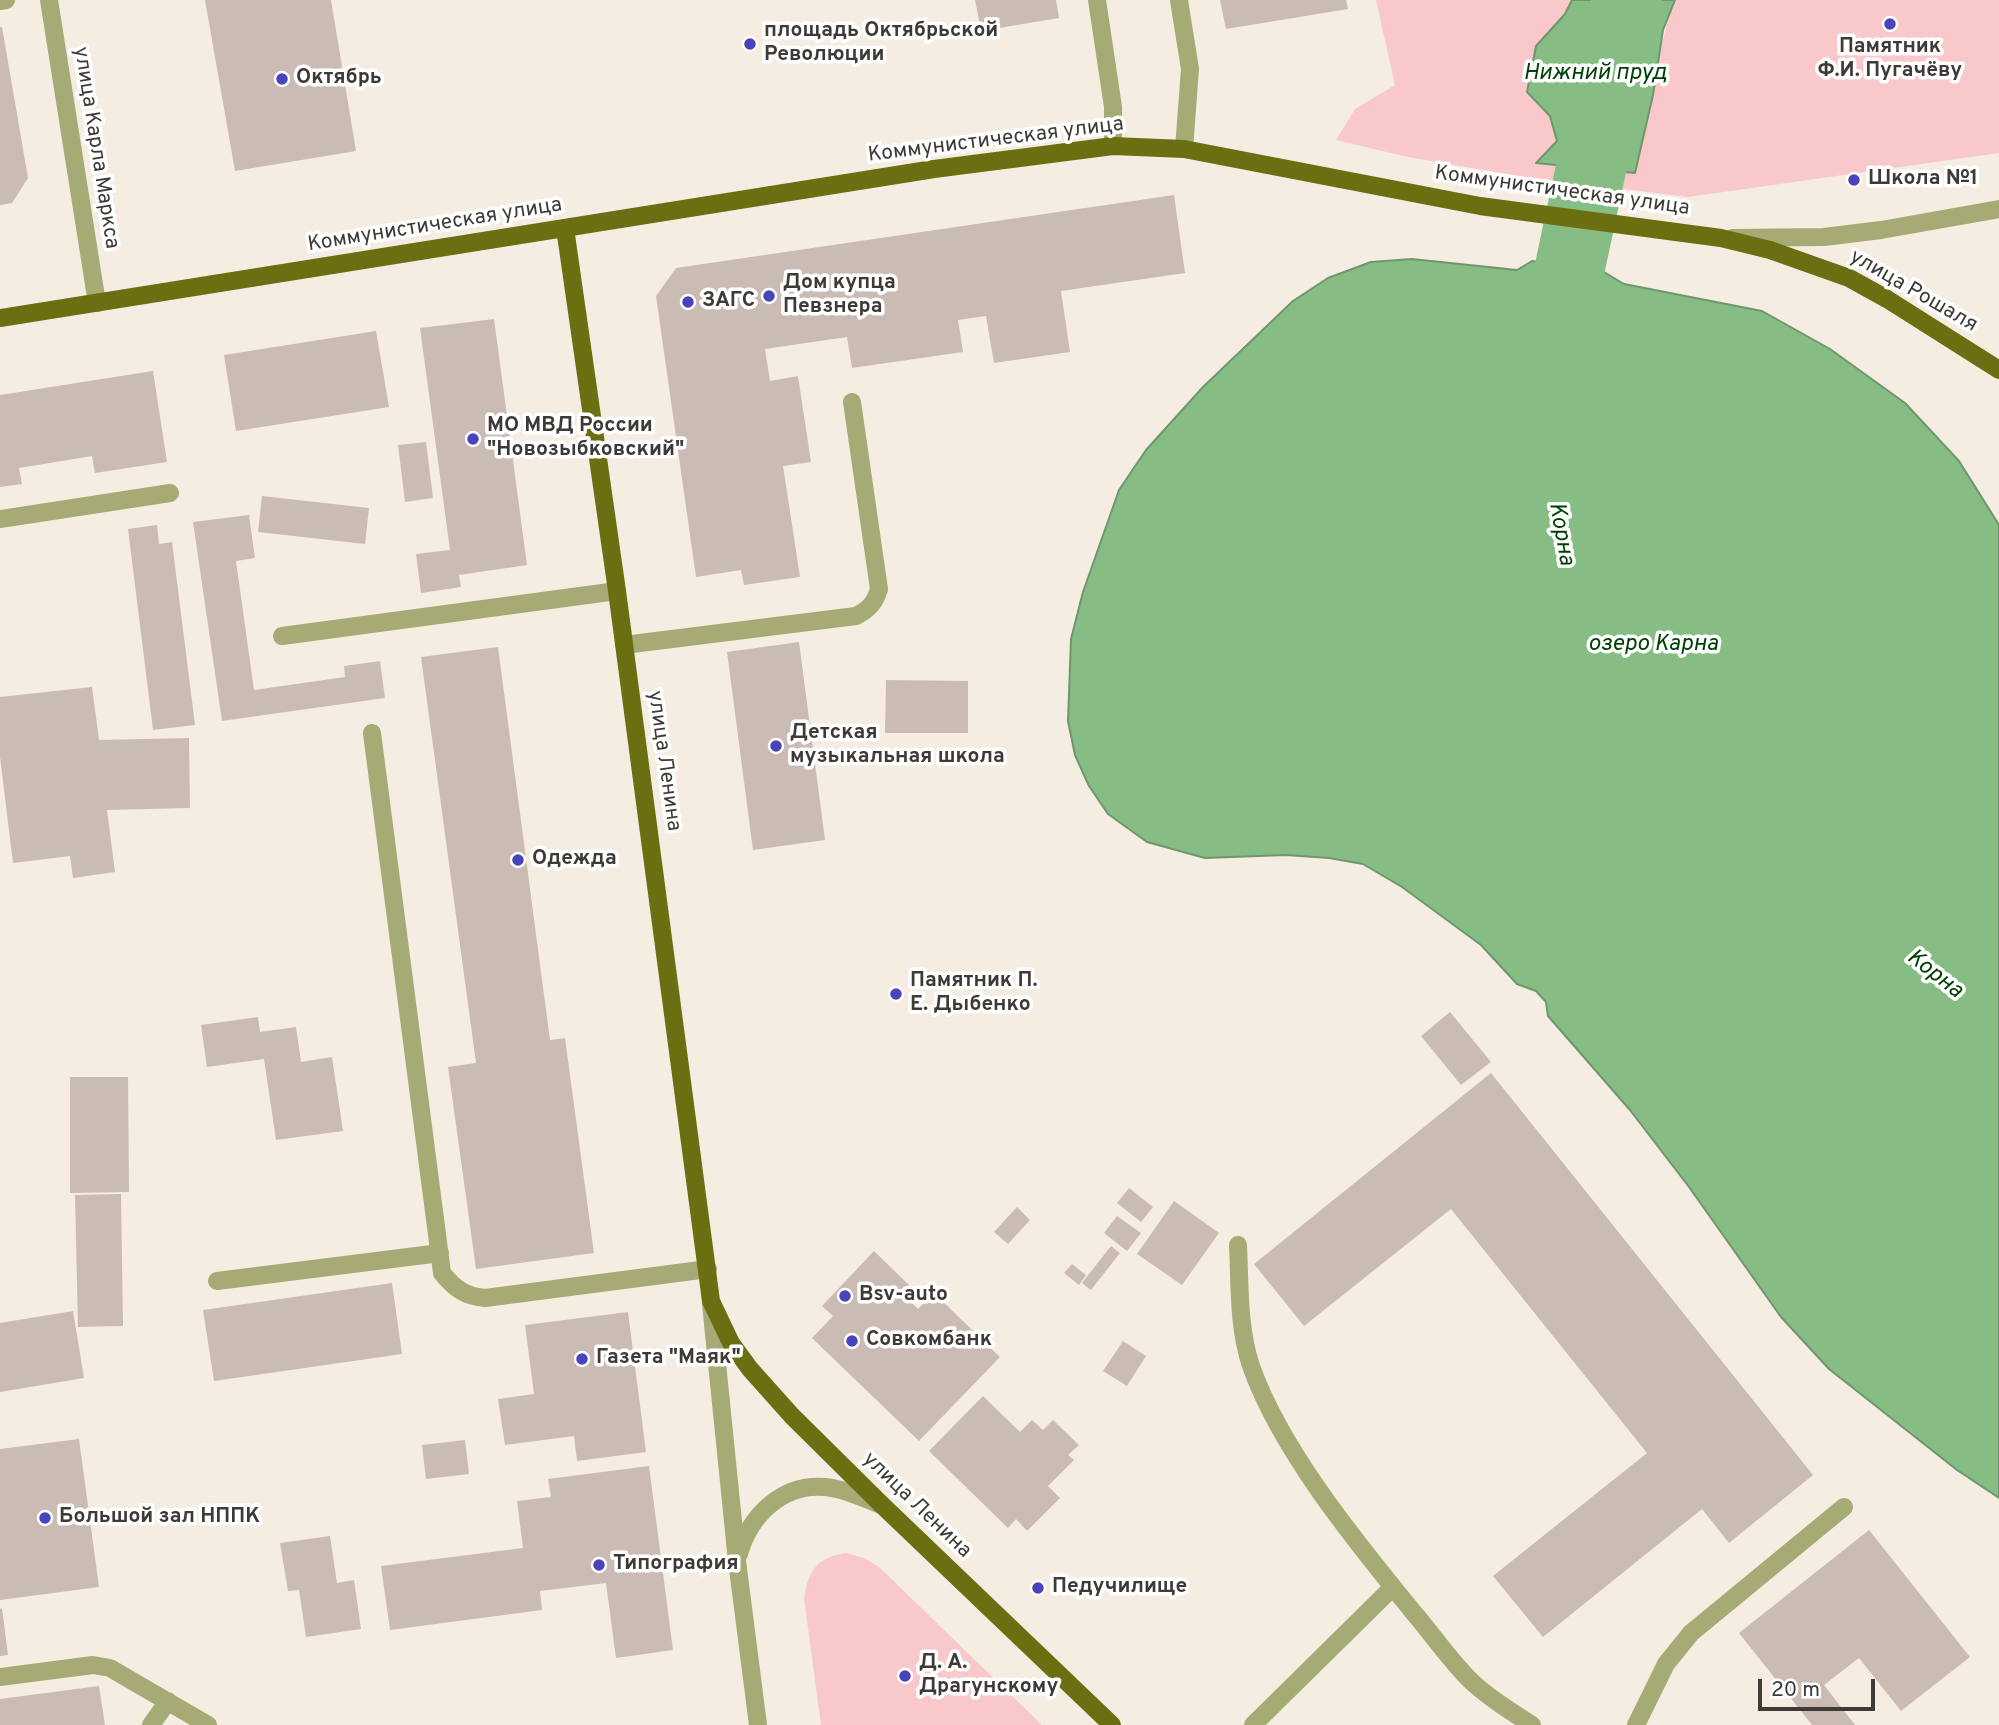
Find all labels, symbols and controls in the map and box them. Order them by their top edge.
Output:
marker: Памятник Ф.И. Пугачёву [1882,16,1898,32]
place label: площадь Октябрьской Революции [764,19,998,69]
place label: Памятник Ф.И. Пугачёву [1818,35,1962,85]
marker: площадь Октябрьской Революции [742,36,758,52]
street label: улица Карла Маркса [67,45,123,251]
water label: Нижний пруд [1523,60,1667,88]
place label: Октябрь [296,66,382,92]
marker: Октябрь [274,71,290,87]
street label: Коммунистическая улица [867,113,1125,169]
street label: Коммунистическая улица [1433,162,1691,222]
place label: Школа №1 [1868,167,1978,193]
marker: Школа №1 [1846,172,1862,188]
street label: Коммунистическая улица [306,193,564,259]
street label: улица Рошаля [1845,245,1981,339]
place label: Дом купца Певзнера [783,271,896,321]
marker: Дом купца Певзнера [761,288,777,304]
place label: ЗАГС [702,289,755,315]
marker: ЗАГС [680,294,696,310]
place label: МО МВД России "Новозыбковский" [487,414,684,464]
marker: МО МВД России "Новозыбковский" [465,431,481,447]
water label: Корна [1541,500,1579,568]
water label: озеро Карна [1588,631,1718,659]
street label: улица Ленина [641,689,685,833]
place label: Детская музыкальная школа [790,721,1005,771]
marker: Детская музыкальная школа [768,738,784,754]
place label: Одежда [532,847,617,873]
marker: Одежда [510,852,526,868]
water label: Корна [1900,944,1968,1006]
place label: Памятник П. Е. Дыбенко [910,969,1038,1019]
marker: Памятник П. Е. Дыбенко [888,986,904,1002]
place label: Bsv-auto [859,1283,948,1309]
marker: Bsv-auto [837,1288,853,1304]
place label: Совкомбанк [866,1328,992,1354]
marker: Совкомбанк [844,1333,860,1349]
place label: Газета "Маяк" [596,1346,741,1372]
marker: Газета "Маяк" [574,1351,590,1367]
street label: улица Ленина [856,1448,976,1564]
place label: Большой зал НППК [59,1505,260,1531]
marker: Большой зал НППК [37,1510,53,1526]
place label: Типография [613,1552,739,1578]
marker: Типография [591,1557,607,1573]
place label: Педучилище [1052,1575,1187,1601]
marker: Педучилище [1030,1580,1046,1596]
place label: Д. А. Драгунскому [919,1651,1058,1701]
scale bar [1761,1666,1878,1710]
marker: Д. А. Драгунскому [897,1668,913,1684]
text: 20 m [1771,1677,1820,1704]

